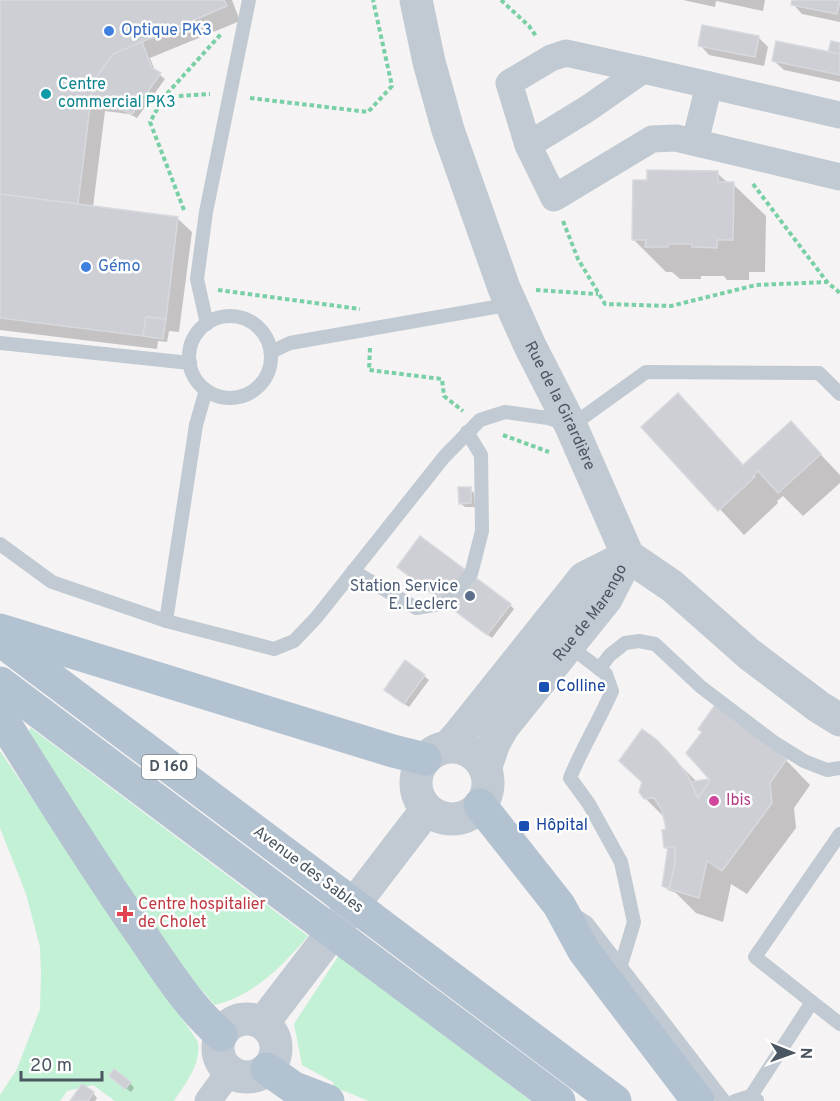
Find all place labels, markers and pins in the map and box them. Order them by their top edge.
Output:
place label: Optique PK3 [121,21,212,41]
marker: Optique PK3 [102,24,116,38]
place label: Centre commercial PK3 [58,75,176,113]
marker: Centre commercial PK3 [39,87,53,101]
place label: Gémo [98,257,140,277]
marker: Gémo [79,260,93,274]
place label: Station Service E. Leclerc [350,577,458,615]
marker: Station Service E. Leclerc [463,589,477,603]
place label: Colline [556,677,606,697]
marker: Colline [537,680,551,694]
place label: Ibis [726,791,751,811]
marker: Ibis [707,794,721,808]
place label: Hôpital [536,816,588,836]
marker: Hôpital [517,819,531,833]
place label: Centre hospitalier de Cholet [138,895,266,933]
marker: Centre hospitalier de Cholet [116,905,134,923]

